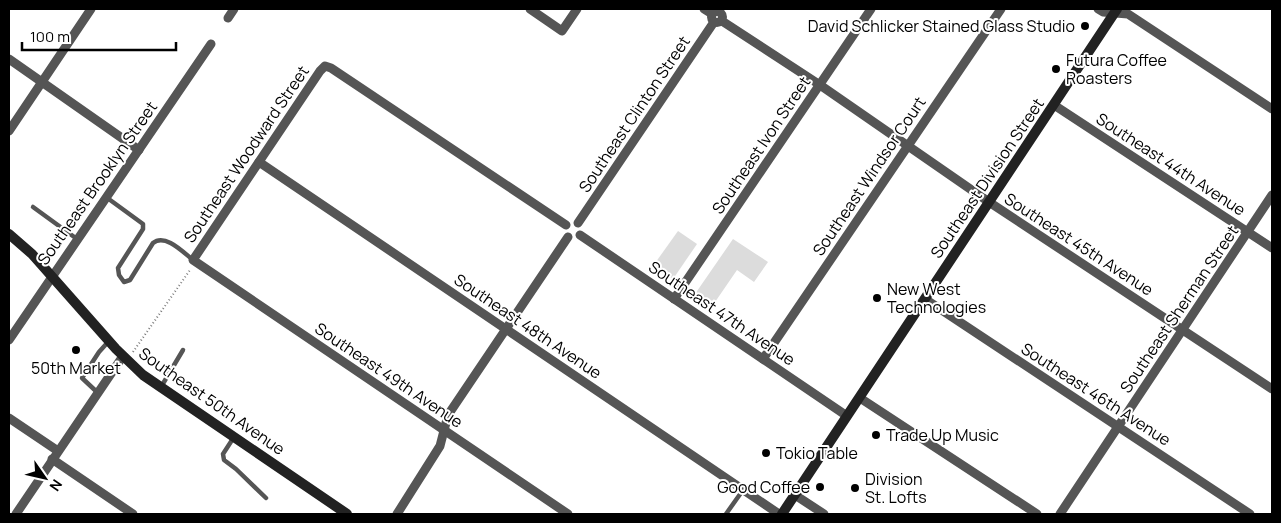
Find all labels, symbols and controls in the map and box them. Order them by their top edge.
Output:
place label: David Schlicker Stained Glass Studio [808,15,1075,37]
scale bar [22,20,176,52]
marker: David Schlicker Stained Glass Studio [1079,20,1091,32]
text: 100 m [30,26,70,47]
street label: Southeast Clinton Street [573,31,695,197]
place label: Futura Coffee Roasters [1066,49,1167,89]
street label: Southeast Woodward Street [178,61,314,247]
marker: Futura Coffee Roasters [1050,63,1062,75]
street label: Southeast Ivon Street [707,72,815,218]
street label: Southeast Windsor Court [807,92,931,260]
street label: Southeast Division Street [925,94,1049,262]
street label: Southeast Brooklyn Street [32,97,162,269]
street label: Southeast 44th Avenue [1092,107,1250,221]
street label: Southeast 45th Avenue [1000,188,1158,300]
street label: Southeast Sherman Street [1115,221,1243,397]
street label: Southeast 47th Avenue [644,256,800,370]
street label: Southeast 48th Avenue [450,268,606,384]
place label: New West Technologies [887,278,986,318]
marker: New West Technologies [871,292,883,304]
street label: Southeast 49th Avenue [311,317,467,433]
street label: Southeast 46th Avenue [1017,337,1175,451]
street label: Southeast 50th Avenue [135,342,289,460]
marker: 50th Market [70,344,82,356]
place label: 50th Market [31,357,121,379]
place label: Trade Up Music [886,424,999,446]
marker: Trade Up Music [870,429,882,441]
place label: Tokio Table [776,442,858,464]
marker: Tokio Table [760,447,772,459]
north arrow [20,453,70,503]
place label: Division St. Lofts [865,468,927,508]
text: N [46,476,67,495]
place label: Good Coffee [717,476,810,498]
marker: Good Coffee [814,481,826,493]
marker: Division St. Lofts [849,482,861,494]

